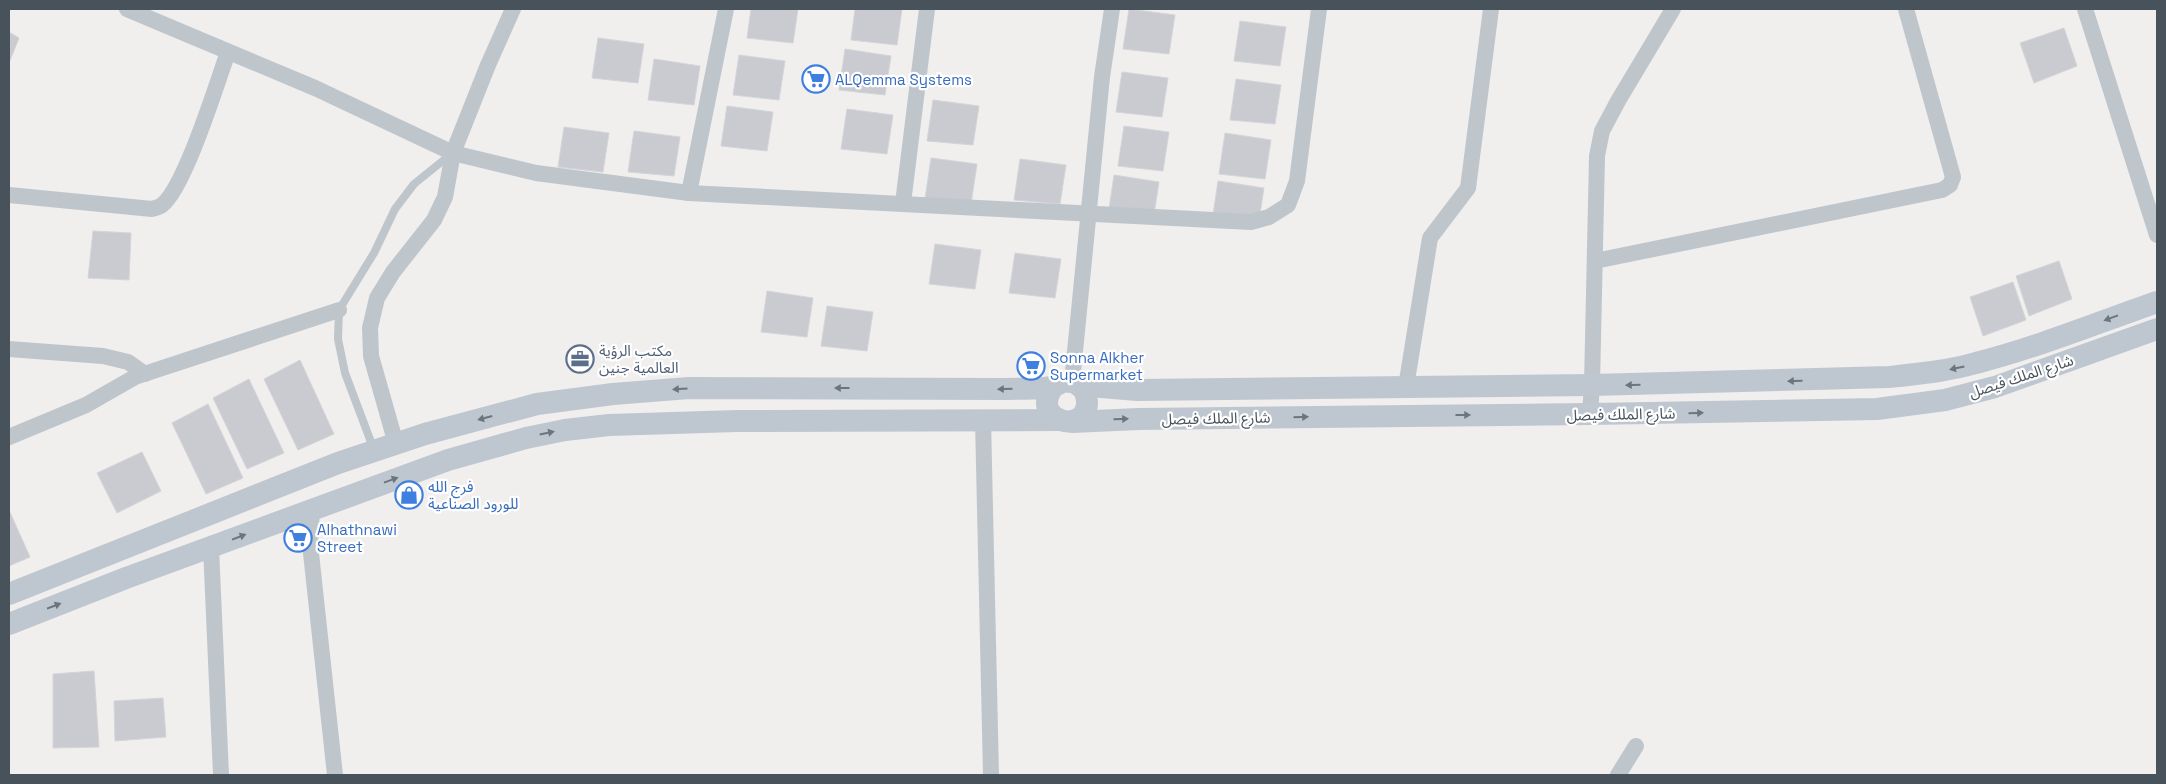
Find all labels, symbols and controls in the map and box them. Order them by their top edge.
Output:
supermarket icon: ALQemma Systems [801,64,831,94]
place label: ALQemma Systems [835,70,972,89]
one-way arrow [2104,315,2119,322]
place label: مكتب الرؤية العالمية جنين [599,341,679,377]
office icon: مكتب الرؤية العالمية جنين [565,344,595,374]
place label: Sonna Alkher Supermarket [1050,348,1144,384]
street label: شارع الملك فيصل [1966,350,2077,405]
supermarket icon: Sonna Alkher Supermarket [1016,351,1046,381]
one-way arrow [1948,364,1964,372]
one-way arrow [1787,377,1803,385]
one-way arrow [1624,381,1640,389]
one-way arrow [834,384,850,392]
one-way arrow [672,385,688,393]
one-way arrow [997,385,1013,393]
street label: شارع الملك فيصل [1566,404,1676,427]
street label: شارع الملك فيصل [1161,408,1271,431]
one-way arrow [1688,409,1704,417]
one-way arrow [1455,411,1471,419]
one-way arrow [1293,413,1309,421]
one-way arrow [478,414,493,422]
one-way arrow [1113,415,1129,423]
one-way arrow [539,429,555,437]
one-way arrow [384,476,399,484]
place label: فرج الله للورود الصناعية [428,477,518,513]
shop icon: فرج الله للورود الصناعية [394,480,424,510]
place label: Alhathnawi Street [317,520,397,556]
supermarket icon: Alhathnawi Street [283,523,313,553]
one-way arrow [232,533,247,541]
one-way arrow [47,602,62,610]

